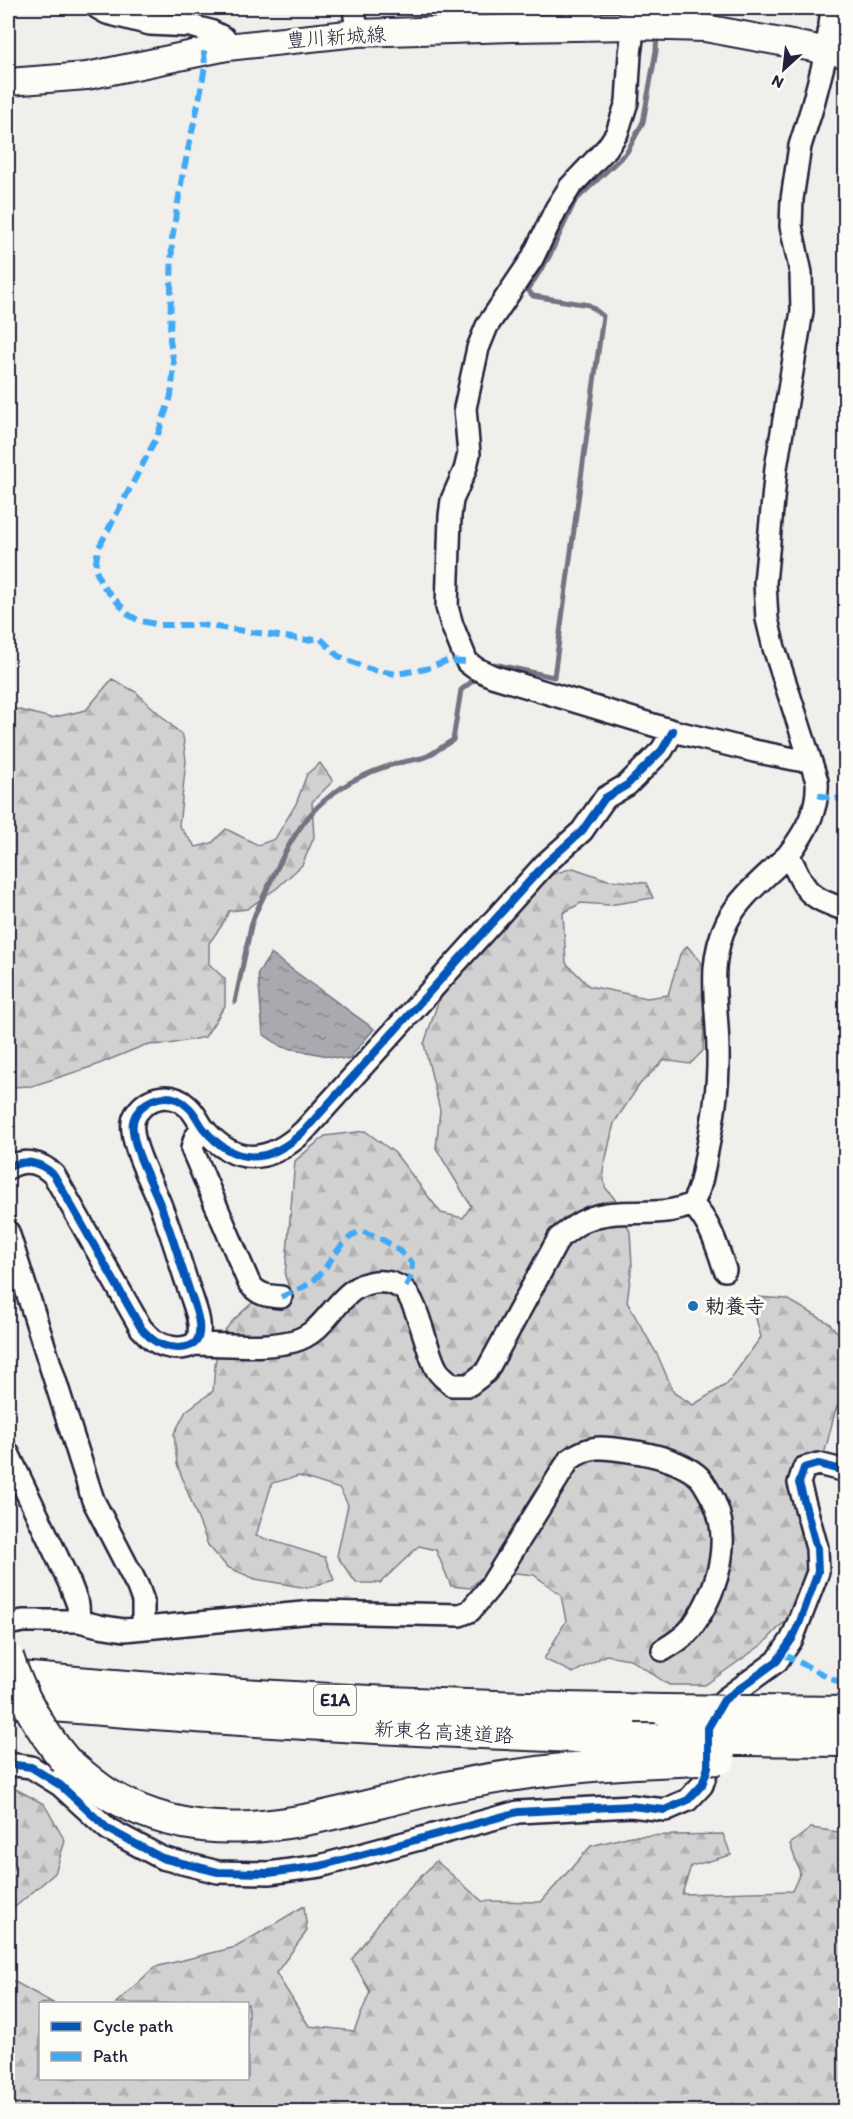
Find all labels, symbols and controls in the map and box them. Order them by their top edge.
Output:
street label: 豊川新城線 [285,22,387,52]
north arrow [754,39,814,99]
text: N [768,71,787,93]
place label: 勅養寺 [705,1294,765,1318]
marker: 勅養寺 [686,1299,700,1313]
road number: E1A [314,1685,356,1715]
street label: 新東名高速道路 [373,1716,515,1748]
legend [39,2002,249,2080]
text: Cycle path [93,2015,174,2037]
text: Path [93,2045,128,2067]

